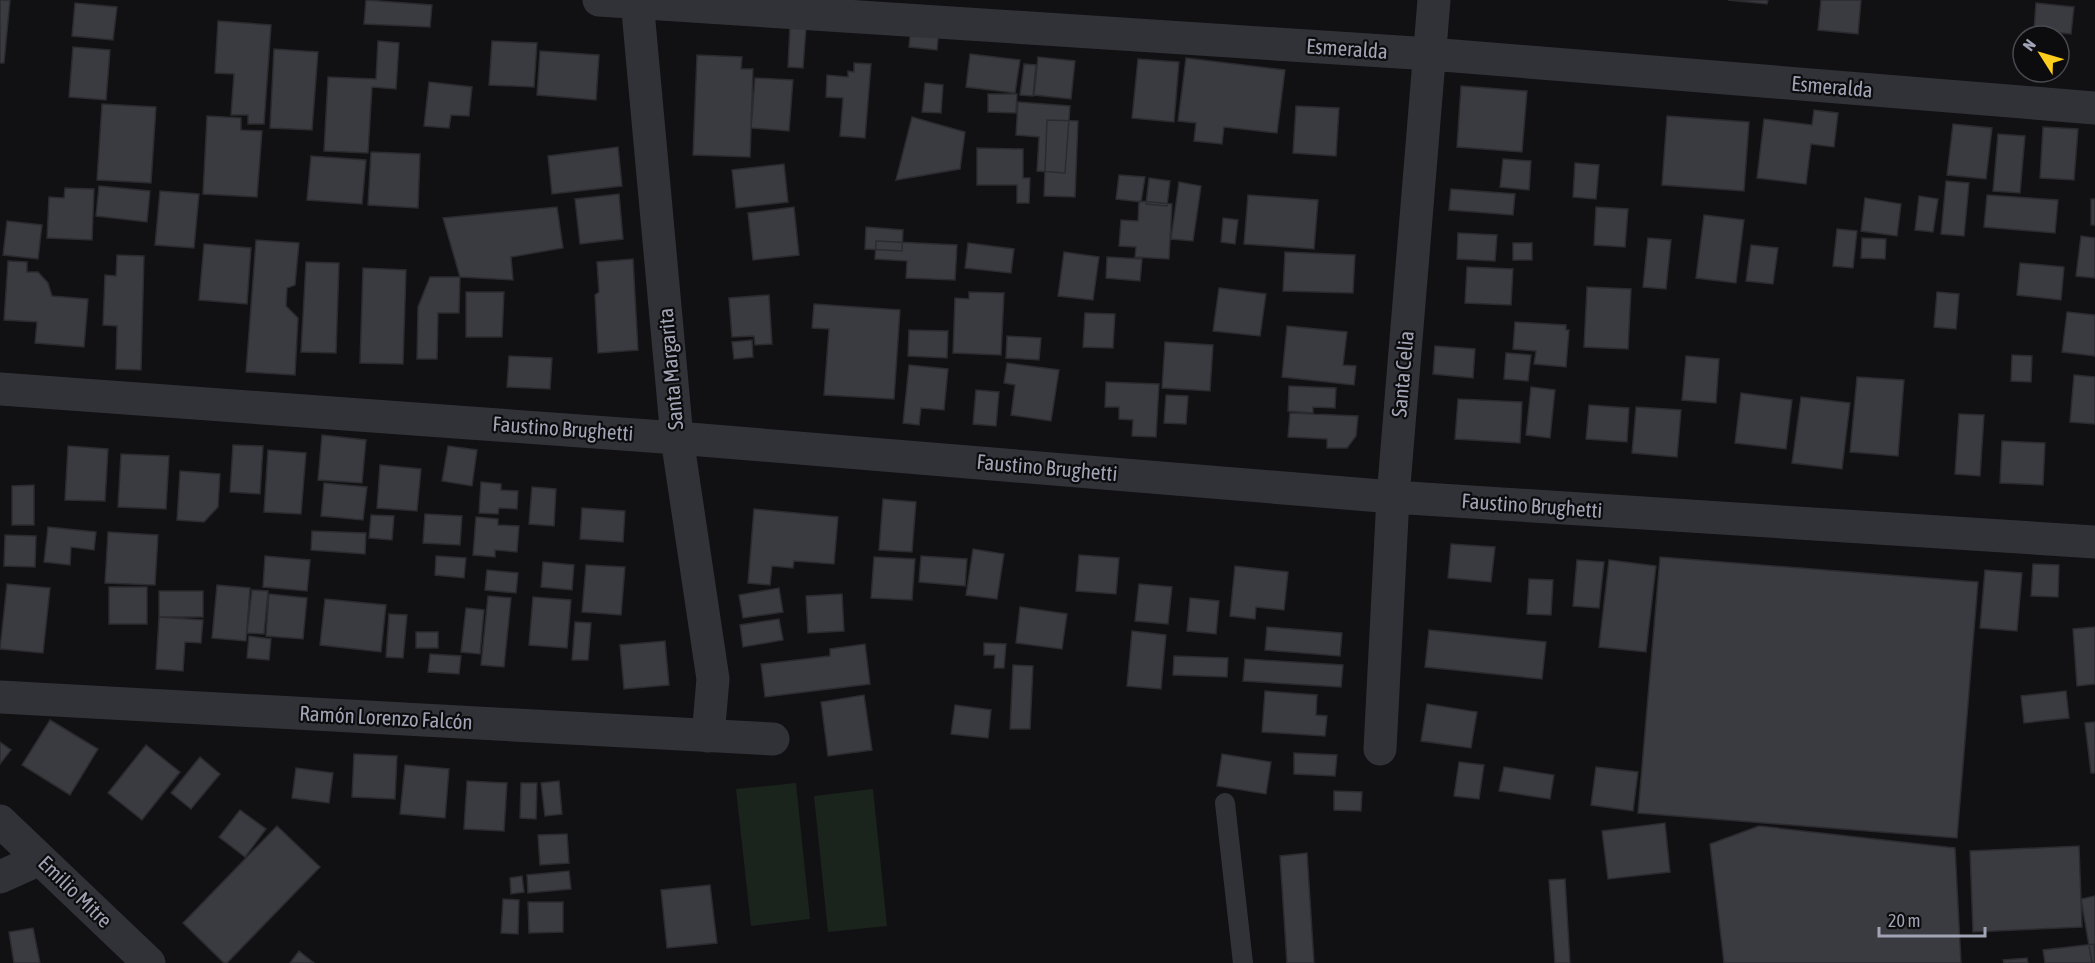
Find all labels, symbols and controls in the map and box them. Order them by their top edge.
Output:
north arrow [2011,24,2071,84]
street label: Esmeralda [1306,33,1389,63]
text: N [2019,36,2039,54]
street label: Esmeralda [1790,70,1874,102]
street label: Santa Margarita [653,307,687,431]
street label: Santa Celia [1386,330,1418,418]
street label: Faustino Brughetti [492,411,634,445]
street label: Faustino Brughetti [976,449,1118,485]
street label: Faustino Brughetti [1461,488,1603,522]
street label: Ramón Lorenzo Falcón [299,700,473,734]
street label: Emilio Mitre [34,850,117,932]
scale bar [1879,900,1986,938]
text: 20 m [1888,910,1920,931]

